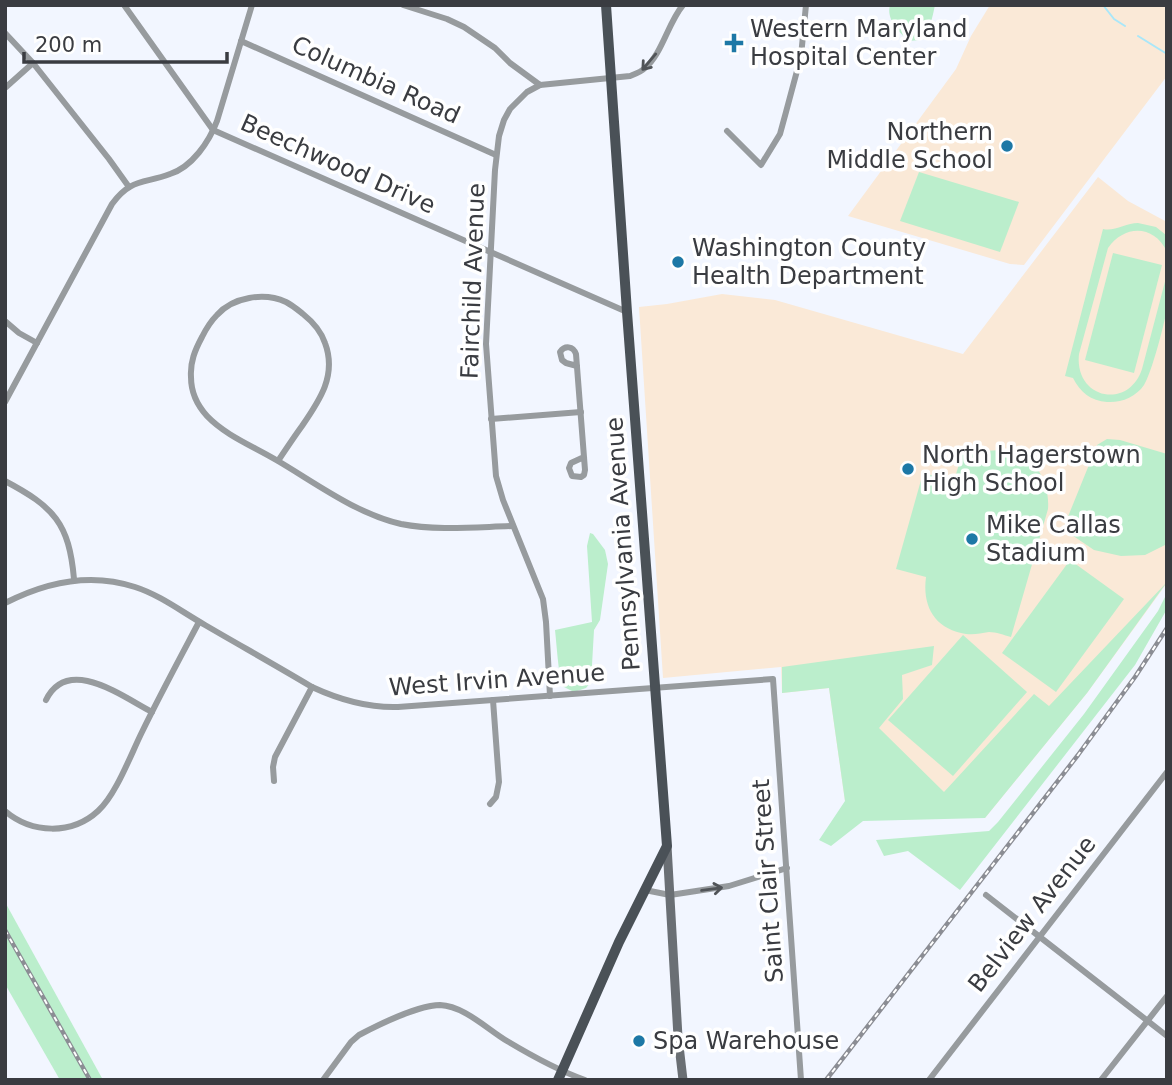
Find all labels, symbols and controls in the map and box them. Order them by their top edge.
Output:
place label: Western Maryland Hospital Center [750,15,967,71]
scale bar [24,21,228,65]
street label: Columbia Road [288,30,464,130]
text: 200 m [35,33,102,57]
marker: Western Maryland Hospital Center [724,33,744,53]
one-way arrow [641,53,657,71]
street label: Beechwood Drive [236,108,440,220]
place label: Northern Middle School [826,118,993,174]
marker: Northern Middle School [999,138,1015,154]
street label: Fairchild Avenue [456,183,490,379]
place label: Washington County Health Department [692,234,926,290]
marker: Washington County Health Department [670,254,686,270]
street label: Pennsylvania Avenue [600,416,646,672]
place label: North Hagerstown High School [922,441,1141,497]
marker: North Hagerstown High School [900,461,916,477]
place label: Mike Callas Stadium [986,511,1121,567]
marker: Mike Callas Stadium [964,531,980,547]
street label: West Irvin Avenue [388,658,606,702]
street label: Saint Clair Street [747,778,789,984]
street label: Belview Avenue [962,831,1102,997]
one-way arrow [700,882,723,895]
place label: Spa Warehouse [653,1027,839,1055]
marker: Spa Warehouse [631,1033,647,1049]

